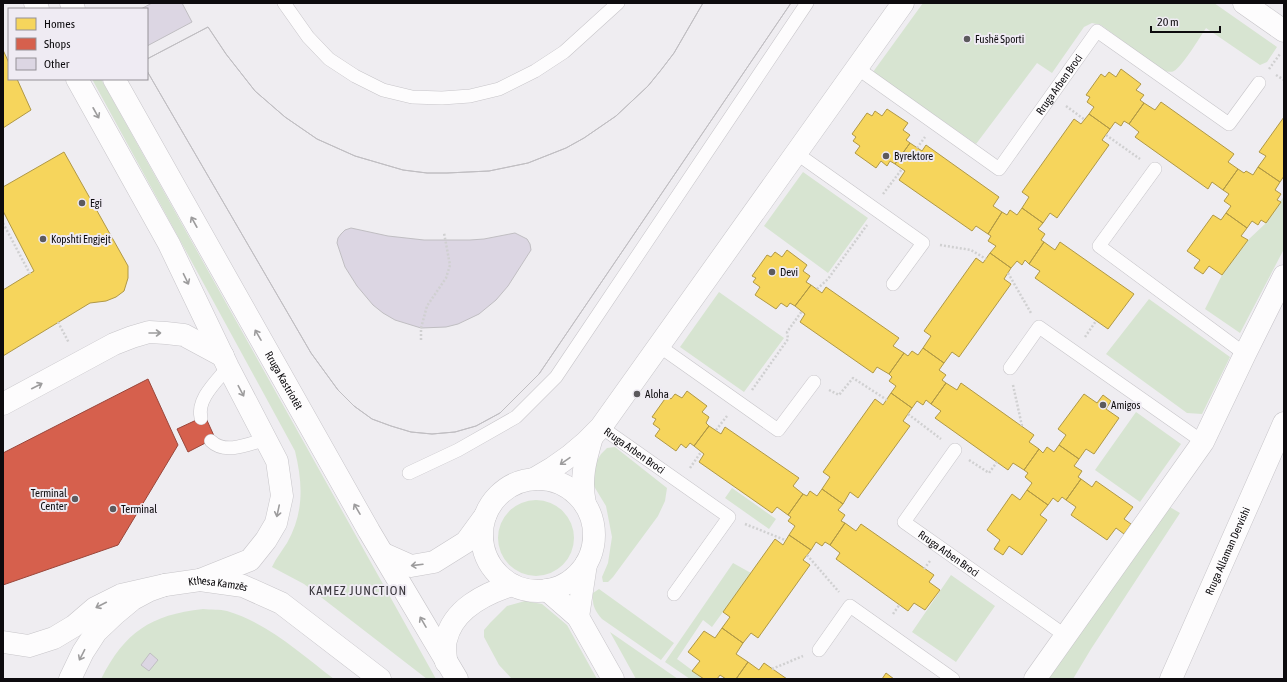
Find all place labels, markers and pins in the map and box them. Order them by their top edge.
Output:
place label: Fushë Sporti [975,33,1024,45]
marker: Fushë Sporti [962,34,972,44]
place label: Byrektore [894,150,933,162]
marker: Byrektore [881,151,891,161]
place label: Egi [90,197,102,209]
marker: Egi [77,198,87,208]
place label: Kopshti Engjejt [51,233,111,245]
marker: Kopshti Engjejt [38,234,48,244]
place label: Devi [780,266,798,278]
marker: Devi [767,267,777,277]
place label: Aloha [645,388,669,400]
marker: Aloha [632,389,642,399]
place label: Amigos [1111,399,1141,411]
marker: Amigos [1098,400,1108,410]
place label: Terminal Center [31,487,68,512]
marker: Terminal Center [70,494,80,504]
place label: Terminal [121,503,157,515]
marker: Terminal [108,504,118,514]

